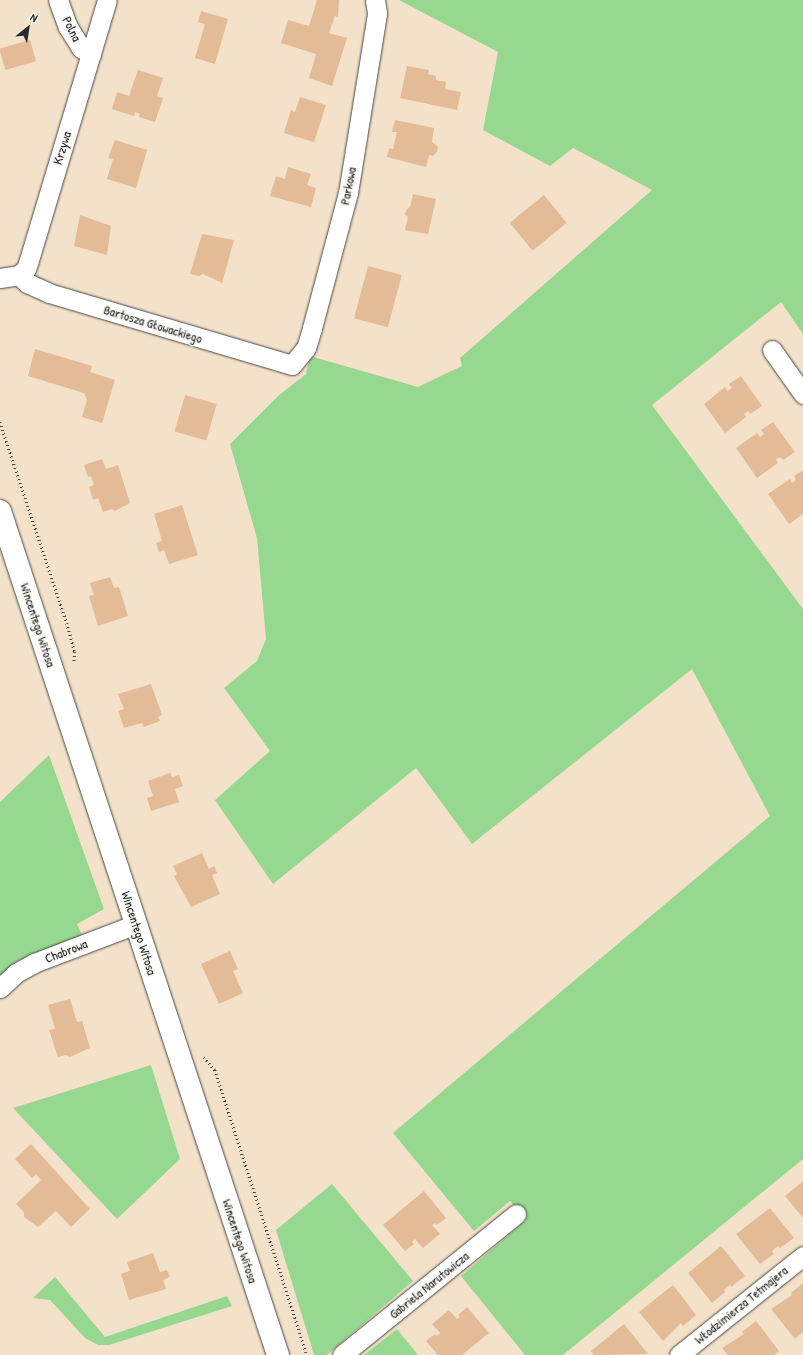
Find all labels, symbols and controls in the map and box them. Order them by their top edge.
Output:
north arrow [8,8,48,48]
text: N [28,10,40,25]
street label: Polna [59,14,85,44]
street label: Krzywa [50,129,74,167]
street label: Parkowa [337,166,359,206]
street label: Bartosza Głowackiego [102,302,204,346]
street label: Wincentego Witosa [17,581,59,669]
street label: Wincentego Witosa [118,889,160,977]
street label: Chabrowa [42,936,90,966]
street label: Wincentego Witosa [219,1197,261,1285]
street label: Gabriela Narutowicza [386,1248,472,1322]
street label: Włodzimierza Tetmajera [691,1263,791,1347]

